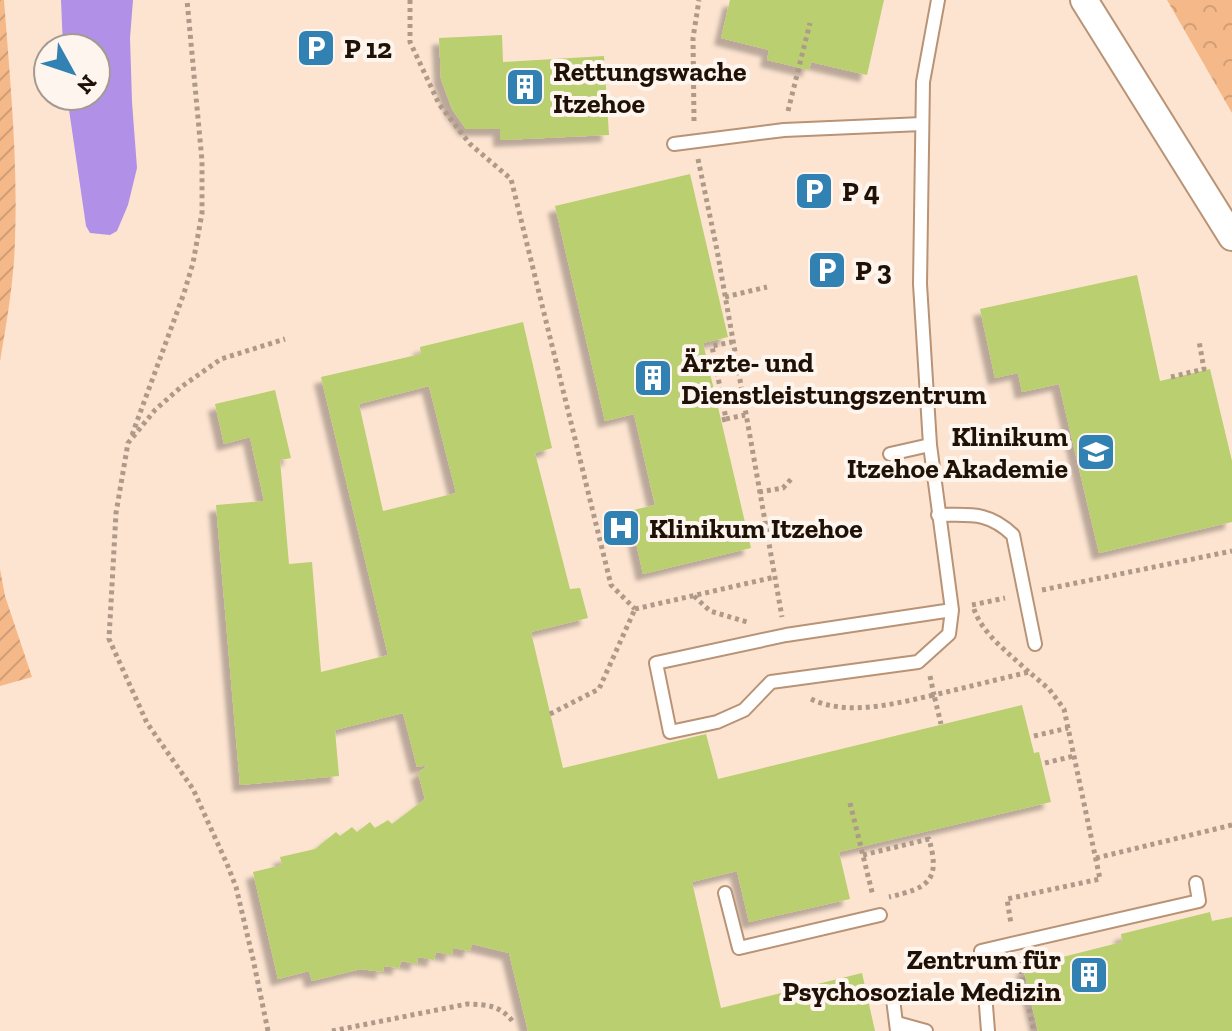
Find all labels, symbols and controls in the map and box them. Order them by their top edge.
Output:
parking icon: P 12 [295,27,337,69]
north arrow [32,32,112,112]
place label: P 12 [344,32,392,65]
place label: Rettungswache Itzehoe [553,55,747,120]
building icon: Rettungswache Itzehoe [504,66,546,108]
text: N [71,69,103,100]
parking icon: P 4 [793,170,835,212]
place label: P 4 [842,175,880,208]
parking icon: P 3 [806,249,848,291]
place label: P 3 [855,254,892,287]
place label: Ärzte- und Dienstleistungszentrum [681,346,987,411]
building icon: Ärzte- und Dienstleistungszentrum [632,357,674,399]
place label: Klinikum Itzehoe Akademie [847,420,1068,485]
school or university icon: Klinikum Itzehoe Akademie [1075,431,1117,473]
hospital icon: Klinikum Itzehoe [600,507,642,549]
place label: Klinikum Itzehoe [649,512,863,545]
place label: Zentrum für Psychosoziale Medizin [782,943,1061,1008]
building icon: Zentrum für Psychosoziale Medizin [1068,954,1110,996]

